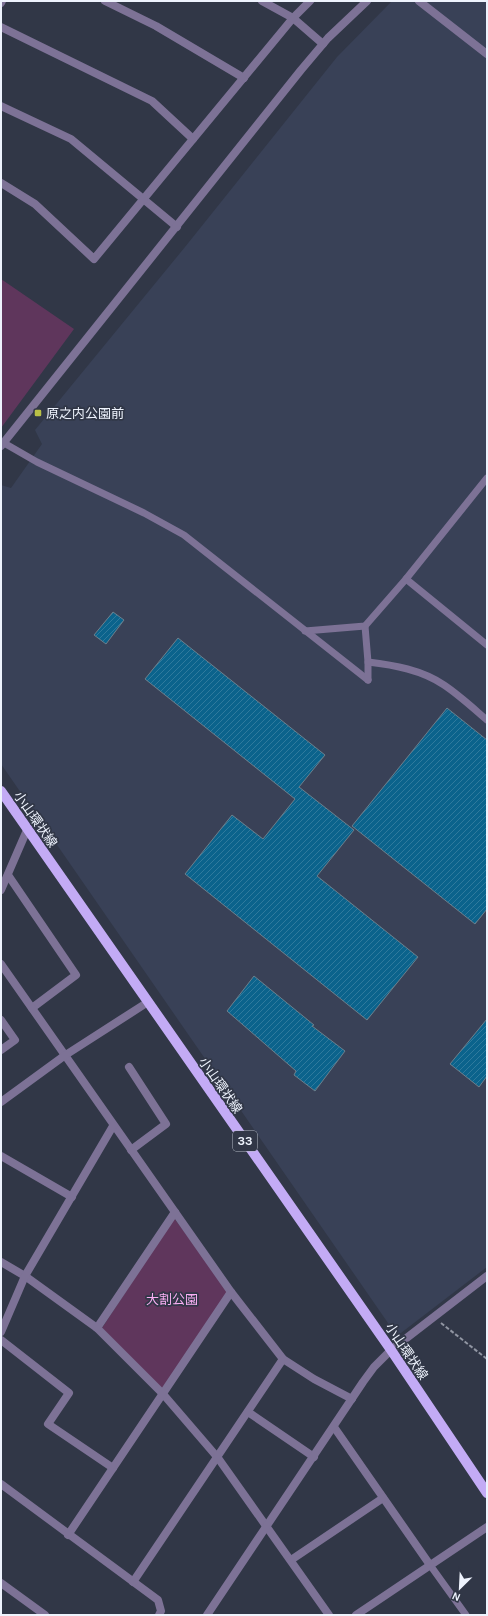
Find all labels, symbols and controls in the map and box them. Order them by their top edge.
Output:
place label: 原之内公園前 [46,406,124,421]
marker: 原之内公園前 [33,408,43,418]
street label: 小山環状線 [11,788,60,850]
street label: 小山環状線 [196,1054,245,1116]
road number: 33 [233,1131,257,1151]
park label: 大割公園 [146,1292,198,1307]
street label: 小山環状線 [382,1320,431,1382]
north arrow [440,1568,480,1608]
text: N [450,1589,462,1604]

